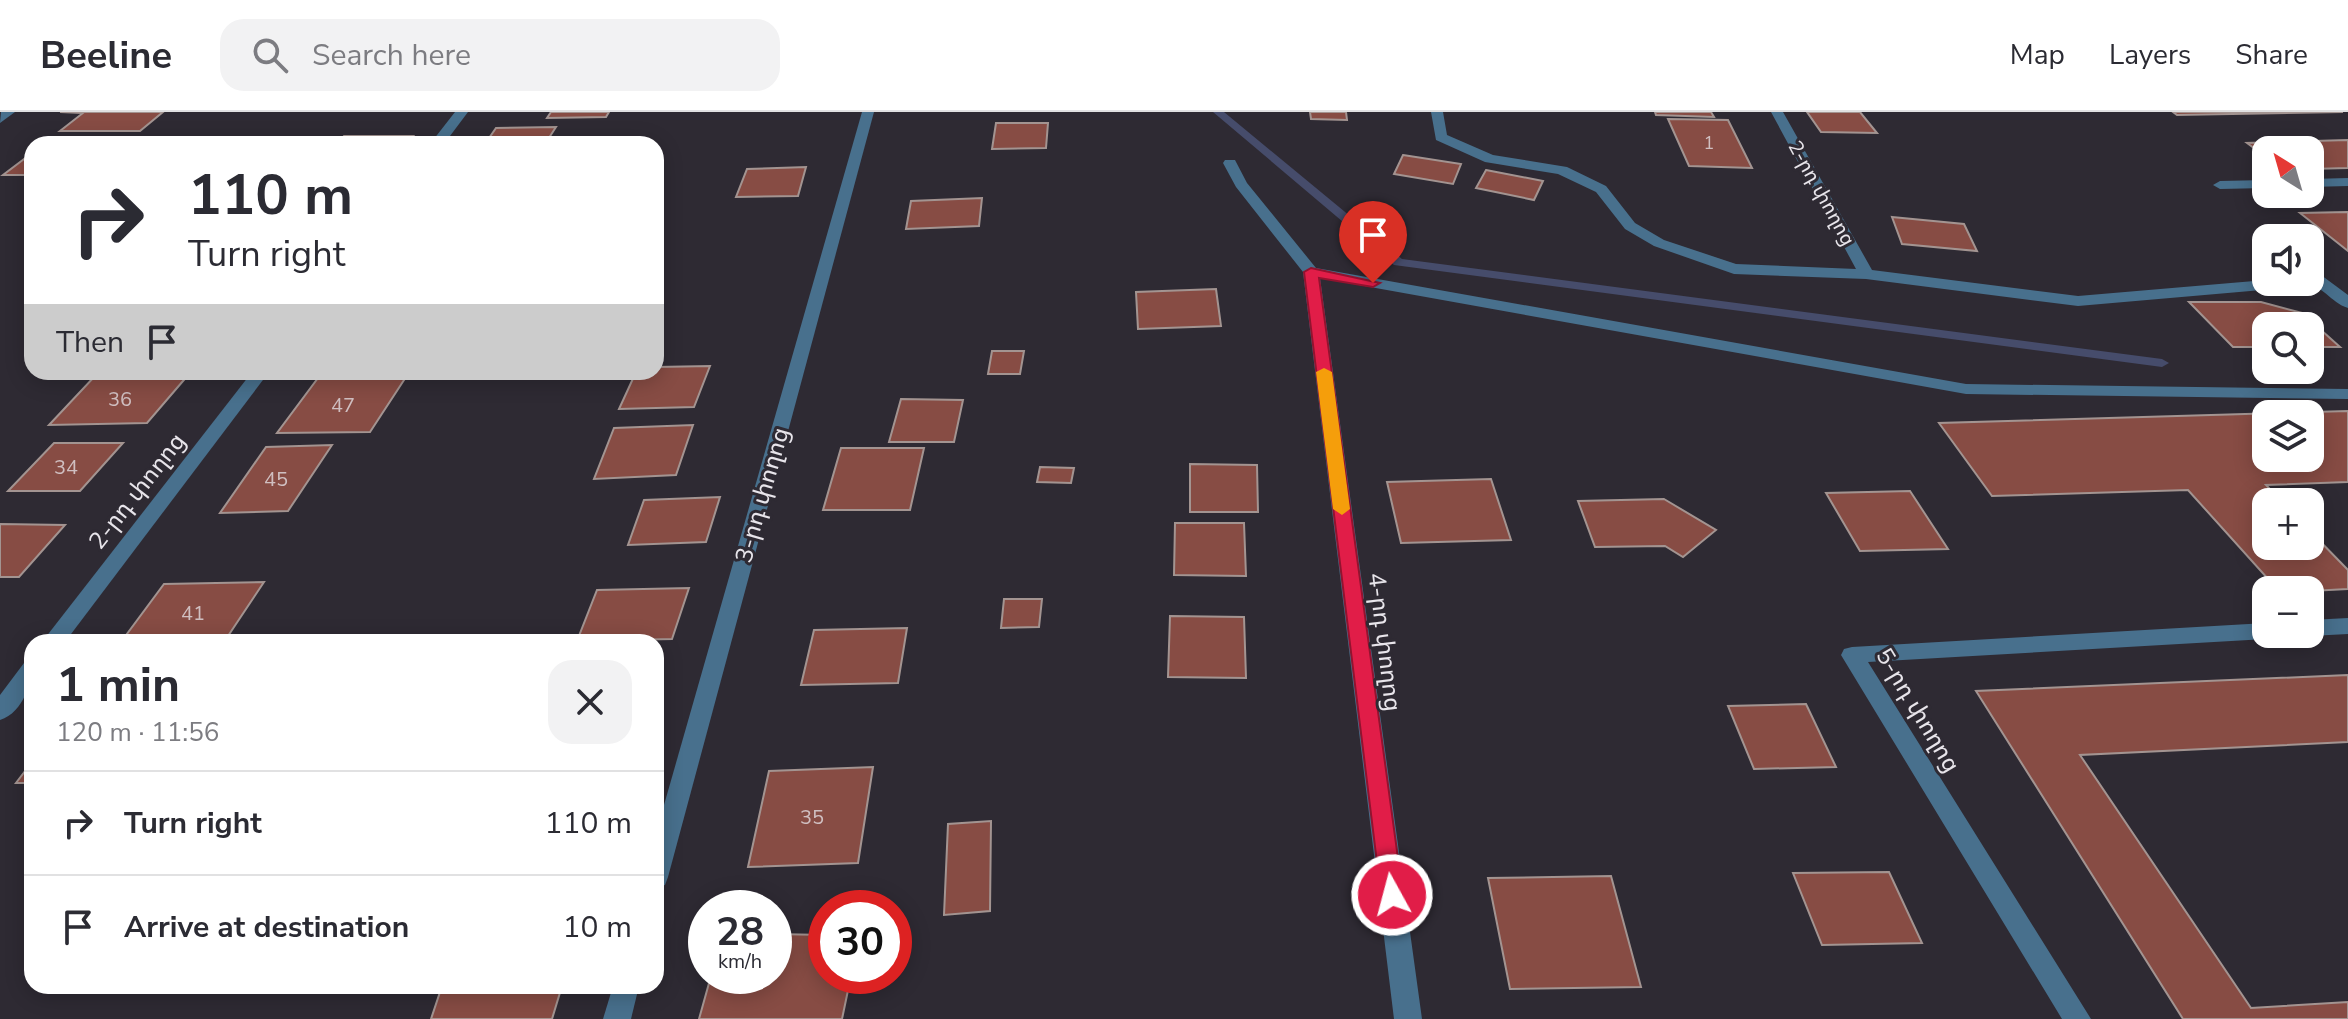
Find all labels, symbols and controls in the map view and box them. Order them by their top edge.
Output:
search box [220,19,780,91]
text: Beeline [40,30,172,81]
icon: search [248,33,292,77]
text: Search here [312,35,471,76]
text: Map [2010,36,2065,74]
text: Layers [2109,36,2191,74]
text: Share [2235,36,2308,74]
house number: 1 [1704,131,1714,155]
street label: 2-րդ փողոց [1782,136,1862,251]
north arrow [2252,136,2324,208]
map controls [2252,136,2324,648]
text: 110 m [188,157,353,234]
icon: right [56,168,160,272]
pin [1339,201,1407,283]
icon: arrive [1351,213,1395,257]
button: sound [2252,224,2324,296]
text: Turn right [188,230,345,279]
button: search [2252,312,2324,384]
icon: arrive [140,320,184,364]
text: Then [56,322,124,363]
house number: 36 [108,386,132,413]
house number: 47 [331,392,355,419]
button: layers [2252,400,2324,472]
street label: 3-րդ փողոց [727,423,797,567]
street label: 2-րդ փողոց [81,426,193,556]
house number: 34 [54,454,78,481]
house number: 45 [264,466,288,493]
button: + [2252,488,2324,560]
street label: 4-րդ փողոց [1361,571,1409,713]
button: − [2252,576,2324,648]
house number: 41 [181,600,205,627]
street label: 5-րդ փողոց [1868,642,1968,778]
text: 1 min [56,652,180,718]
button: close [548,660,632,744]
text: 120 m · 11:56 [56,715,219,750]
icon: right [56,801,100,845]
text: Turn right [124,803,262,844]
text: 110 m [545,803,632,844]
house number: 35 [800,804,824,831]
position arrow [1350,853,1434,937]
speed limit sign: 30 [808,890,912,994]
icon: arrive [56,905,100,949]
text: 28 [716,905,764,959]
text: Arrive at destination [124,907,409,948]
text: 10 m [563,907,632,948]
text: km/h [718,948,762,975]

